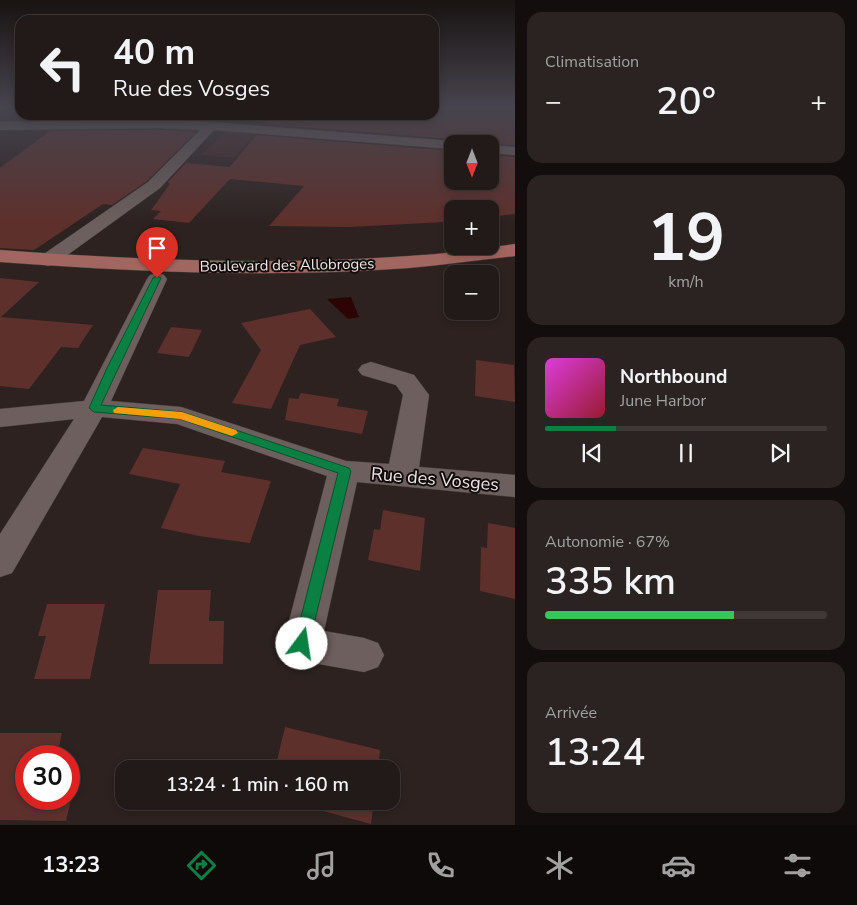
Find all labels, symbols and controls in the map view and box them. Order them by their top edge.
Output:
text: 40 m [113,29,195,76]
icon: left [30,35,95,100]
text: Climatisation [545,51,639,73]
text: Rue des Vosges [113,74,270,104]
text: 20° [656,76,716,127]
text: − [545,83,562,121]
text: + [810,83,827,121]
north arrow [444,135,499,190]
map controls [444,135,499,320]
text: 19 [647,194,725,283]
button: + [444,200,499,255]
pin [136,227,178,278]
icon: arrive [143,234,171,262]
street label: Boulevard des Allobroges [199,253,375,277]
button: − [444,265,499,320]
text: km/h [668,271,704,293]
text: Northbound [620,364,727,390]
text: June Harbor [620,390,706,412]
icon: previous [578,439,606,467]
icon: pause [672,439,700,467]
icon: next [766,439,794,467]
street label: Rue des Vosges [370,461,500,497]
text: Autonomie · 67% [545,531,670,553]
text: 335 km [545,556,676,607]
position arrow [275,617,327,669]
text: Arrivée [545,702,597,724]
text: 13:24 [545,727,645,778]
speed limit sign: 30 [15,745,80,810]
text: 13:24 · 1 min · 160 m [166,772,349,798]
icon: directions [184,848,219,883]
icon: music [304,848,339,883]
icon: phone [423,848,458,883]
icon: climate [542,848,577,883]
icon: car [661,848,696,883]
icon: filters [780,848,815,883]
text: 13:23 [42,850,100,880]

